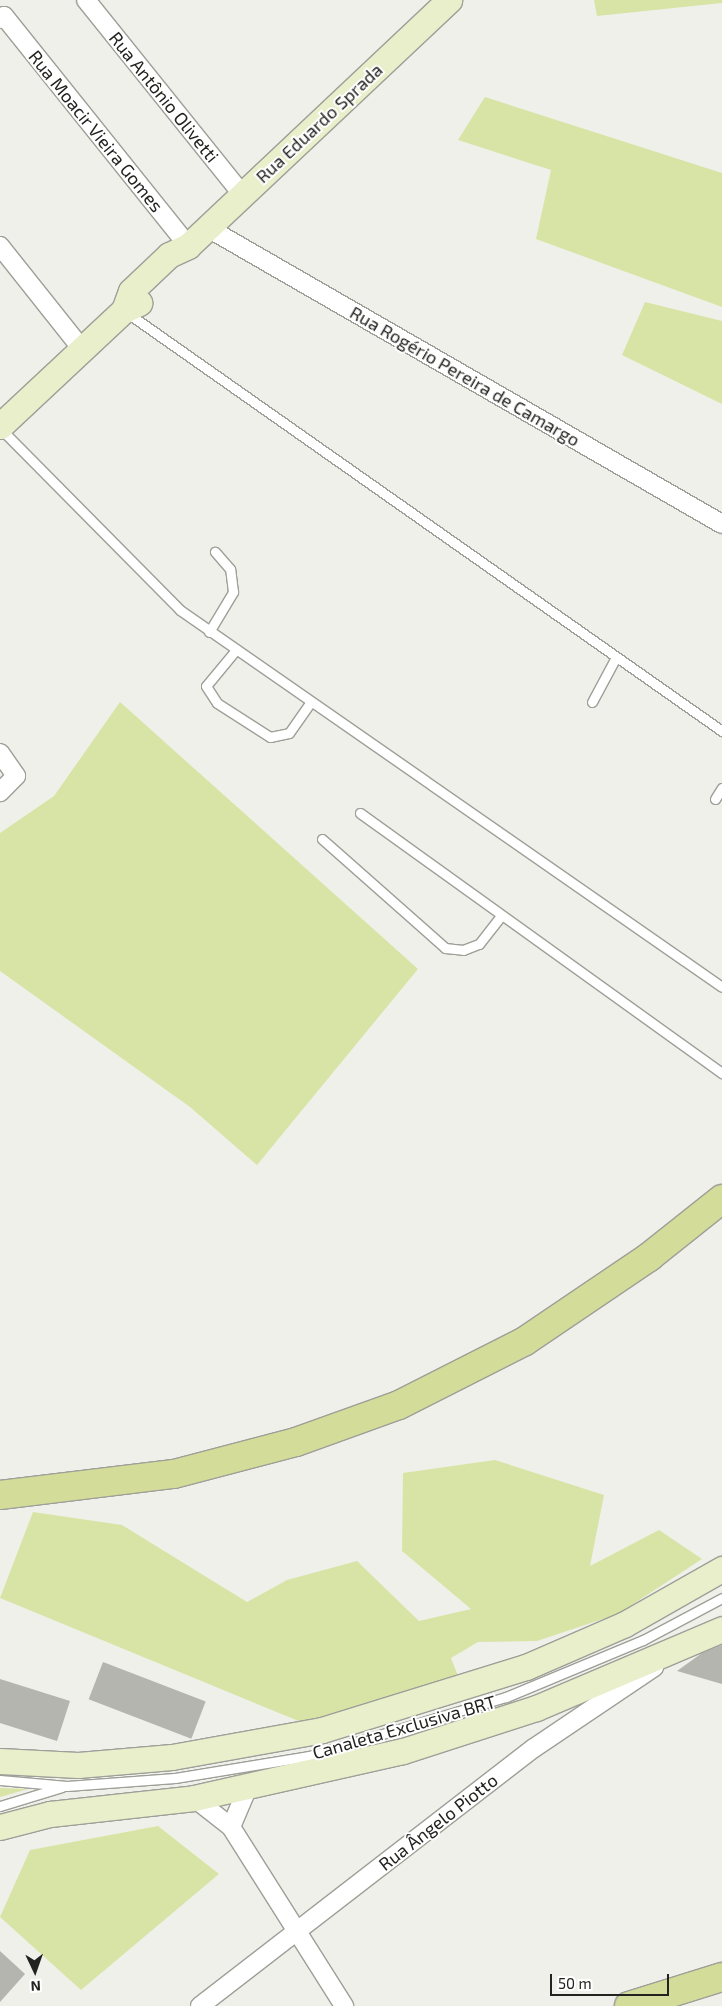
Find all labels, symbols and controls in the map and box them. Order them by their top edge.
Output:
street label: Rua Antônio Olivetti [105,27,223,167]
street label: Rua Moacir Vieira Gomes [24,46,168,216]
street label: Rua Eduardo Sprada [251,59,387,187]
street label: Rua Rogério Pereira de Camargo [346,301,584,451]
street label: Canaleta Exclusiva BRT [310,1690,498,1764]
street label: Rua Ângelo Piotto [374,1769,502,1875]
north arrow [10,1946,60,1996]
scale bar [552,1964,671,1996]
text: 50 m [558,1974,592,1992]
text: N [30,1978,41,1995]

